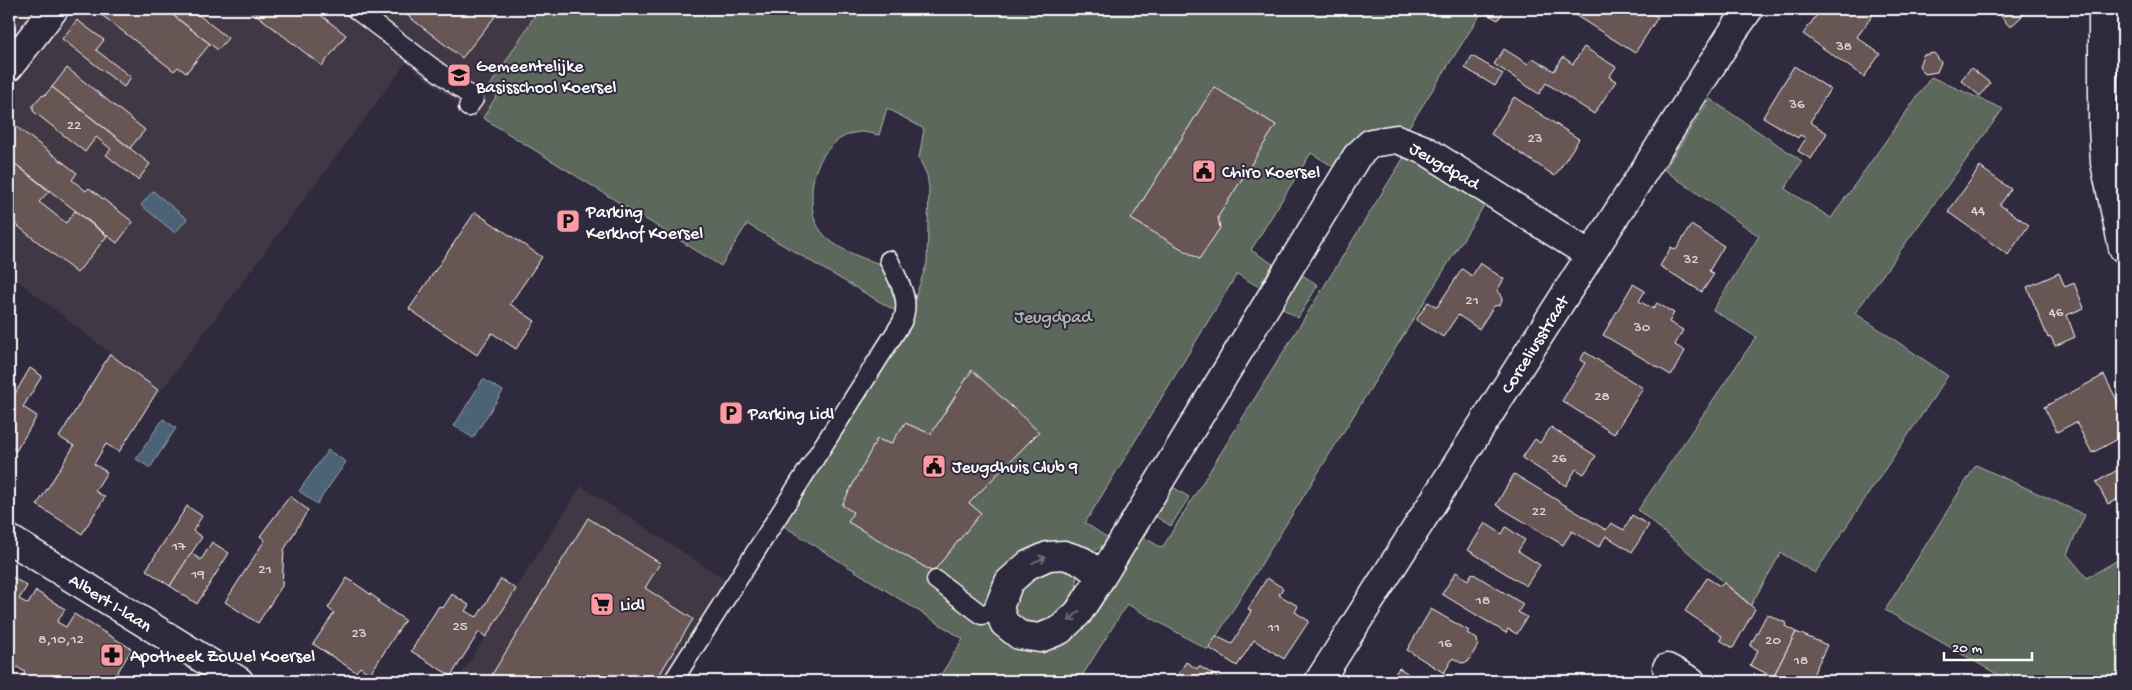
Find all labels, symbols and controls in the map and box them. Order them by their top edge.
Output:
house number: 38 [1835,38,1852,56]
place label: Gemeentelijke Basisschool Koersel [475,57,617,99]
school or university icon: Gemeentelijke Basisschool Koersel [446,62,472,88]
house number: 36 [1788,96,1805,114]
house number: 22 [67,117,81,135]
house number: 23 [1527,130,1543,148]
street label: Jeugdpad [1405,139,1484,196]
public building icon: Chiro Koersel [1191,158,1217,184]
place label: Chiro Koersel [1222,163,1320,184]
house number: 44 [1971,202,1985,220]
place label: Parking Kerkhof Koersel [585,203,703,245]
parking icon: Parking Kerkhof Koersel [555,208,581,234]
house number: 32 [1682,251,1699,269]
street label: Corceliusstraat [1498,291,1575,398]
house number: 21 [1465,292,1479,310]
house number: 46 [2049,304,2064,322]
park label: Jeugdpad [1014,308,1093,329]
house number: 30 [1633,319,1651,337]
house number: 28 [1594,388,1610,406]
parking icon: Parking Lidl [718,400,744,426]
place label: Parking Lidl [747,405,834,426]
house number: 26 [1552,450,1567,468]
public building icon: Jeugdhuis Club 9 [921,453,947,479]
place label: Jeugdhuis Club 9 [952,458,1078,479]
house number: 22 [1532,503,1546,521]
house number: 17 [171,538,187,556]
one-way arrow [1031,555,1046,565]
house number: 21 [258,561,272,579]
house number: 19 [190,566,205,584]
street label: Albert I-laan [64,570,155,638]
supermarket icon: Lidl [589,591,615,617]
house number: 18 [1475,592,1490,610]
place label: Lidl [620,596,645,617]
one-way arrow [1068,610,1081,622]
house number: 25 [452,618,468,636]
house number: 11 [1267,619,1280,637]
house number: 23 [351,625,367,643]
scale bar [1944,630,2032,662]
house number: 8,10,12 [38,631,84,649]
house number: 20 [1765,632,1781,650]
house number: 16 [1437,635,1452,653]
text: 20 m [1952,640,1982,658]
pharmacy icon: Apotheek ZoWel Koersel [99,642,125,668]
place label: Apotheek ZoWel Koersel [130,647,315,668]
house number: 18 [1793,652,1808,670]

